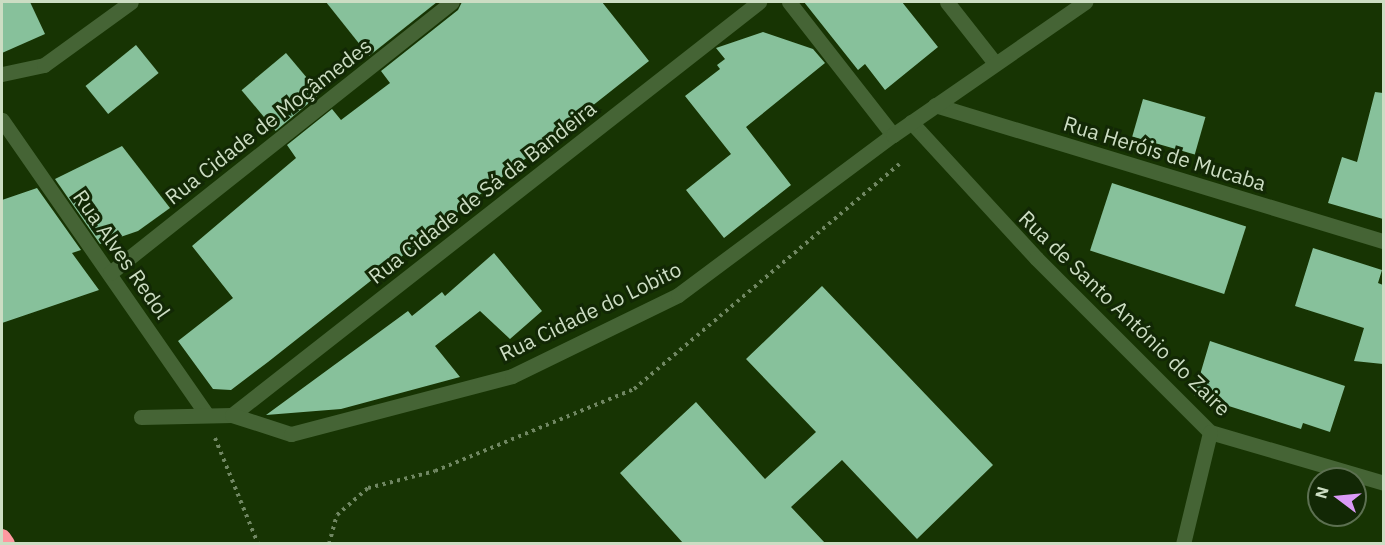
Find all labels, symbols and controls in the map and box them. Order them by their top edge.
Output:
street label: Rua Cidade de Moçâmedes [160,33,376,209]
street label: Rua Cidade de Sá da Bandeira [363,95,601,289]
street label: Rua Heróis de Mucaba [1061,110,1269,196]
street label: Rua Alves Redol [68,185,176,323]
street label: Rua de Santo António do Zaire [1014,205,1236,421]
street label: Rua Cidade do Lobito [495,256,685,366]
north arrow [1307,467,1367,527]
text: N [1310,484,1333,501]

